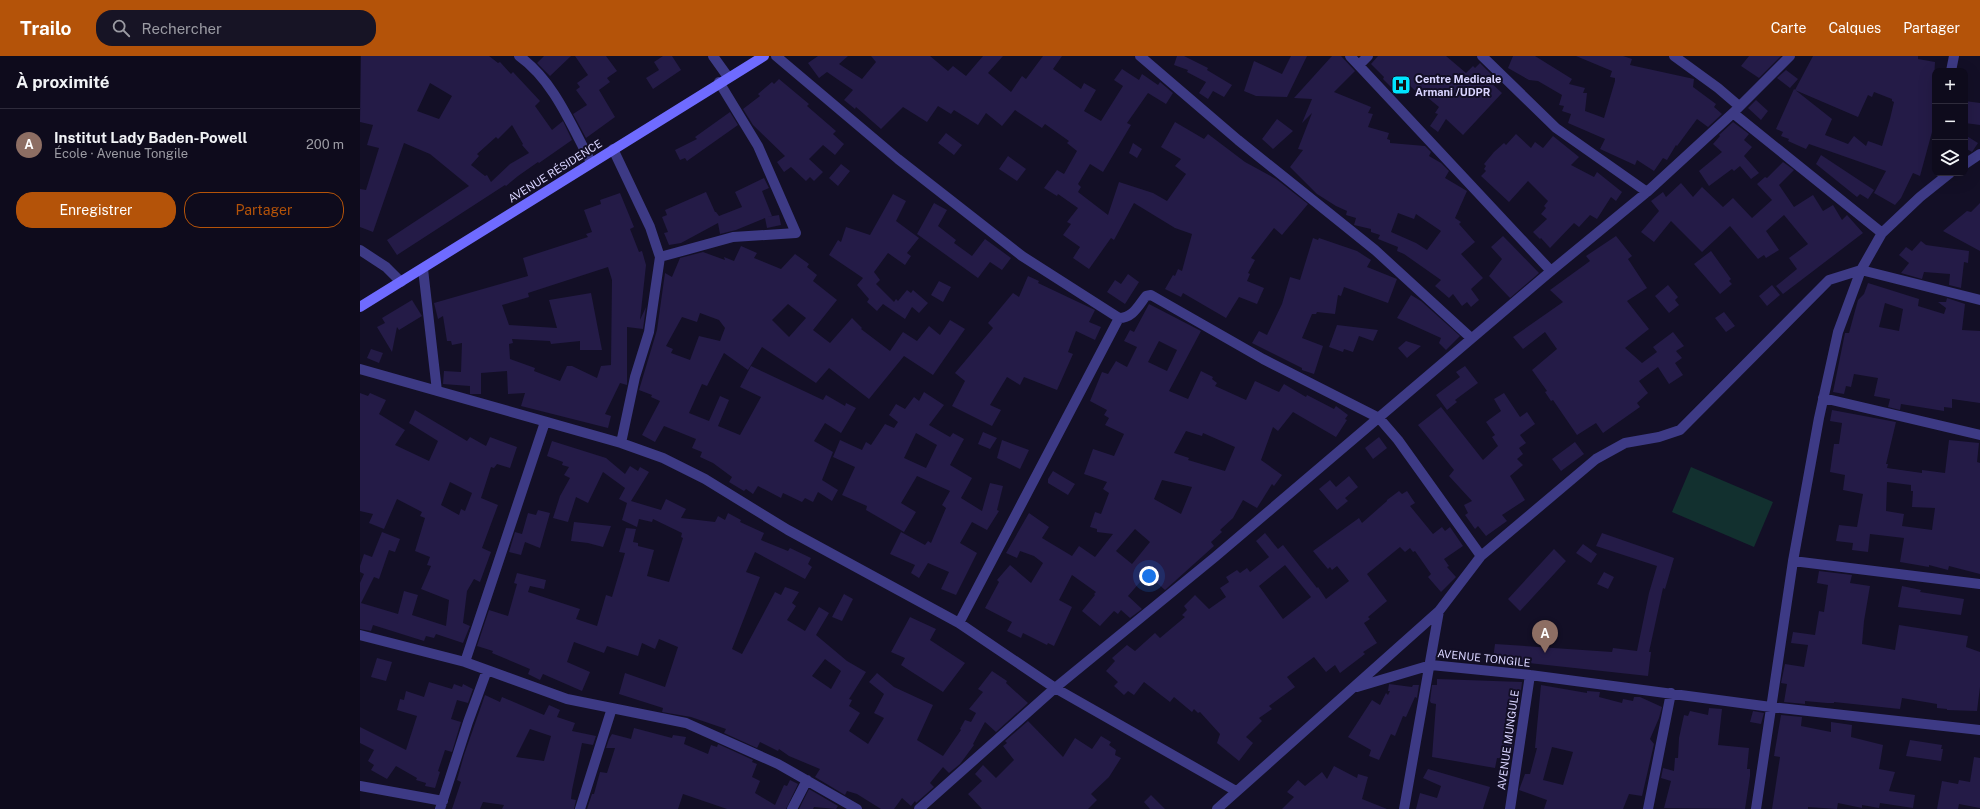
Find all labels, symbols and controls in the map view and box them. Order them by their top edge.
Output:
search box [96,10,376,46]
text: Trailo [20,17,72,39]
icon: search [110,17,132,39]
text: Rechercher [142,20,222,37]
text: Carte [1771,20,1807,36]
text: Calques [1829,20,1881,36]
text: Partager [1903,20,1960,36]
map controls [1932,68,1968,176]
button: + [1932,68,1968,104]
text: À proximité [16,72,110,92]
place label: Centre Medicale Armani /UDPR [1415,73,1501,98]
hospital icon: Centre Medicale Armani /UDPR [1390,74,1412,96]
button: − [1932,104,1968,140]
text: Institut Lady Baden-Powell [54,129,247,146]
street label: AVENUE RÉSIDENCE [505,136,604,205]
text: A [24,137,34,152]
text: 200 m [306,137,344,152]
button: layers [1932,140,1968,176]
text: École · Avenue Tongile [54,146,188,161]
button: Enregistrer [16,192,176,228]
button: Partager [184,192,344,228]
your location [1139,566,1159,586]
pin: A [1532,620,1558,653]
street label: AVENUE TONGILE [1437,647,1531,669]
street label: AVENUE MUNGULE [1495,689,1521,791]

